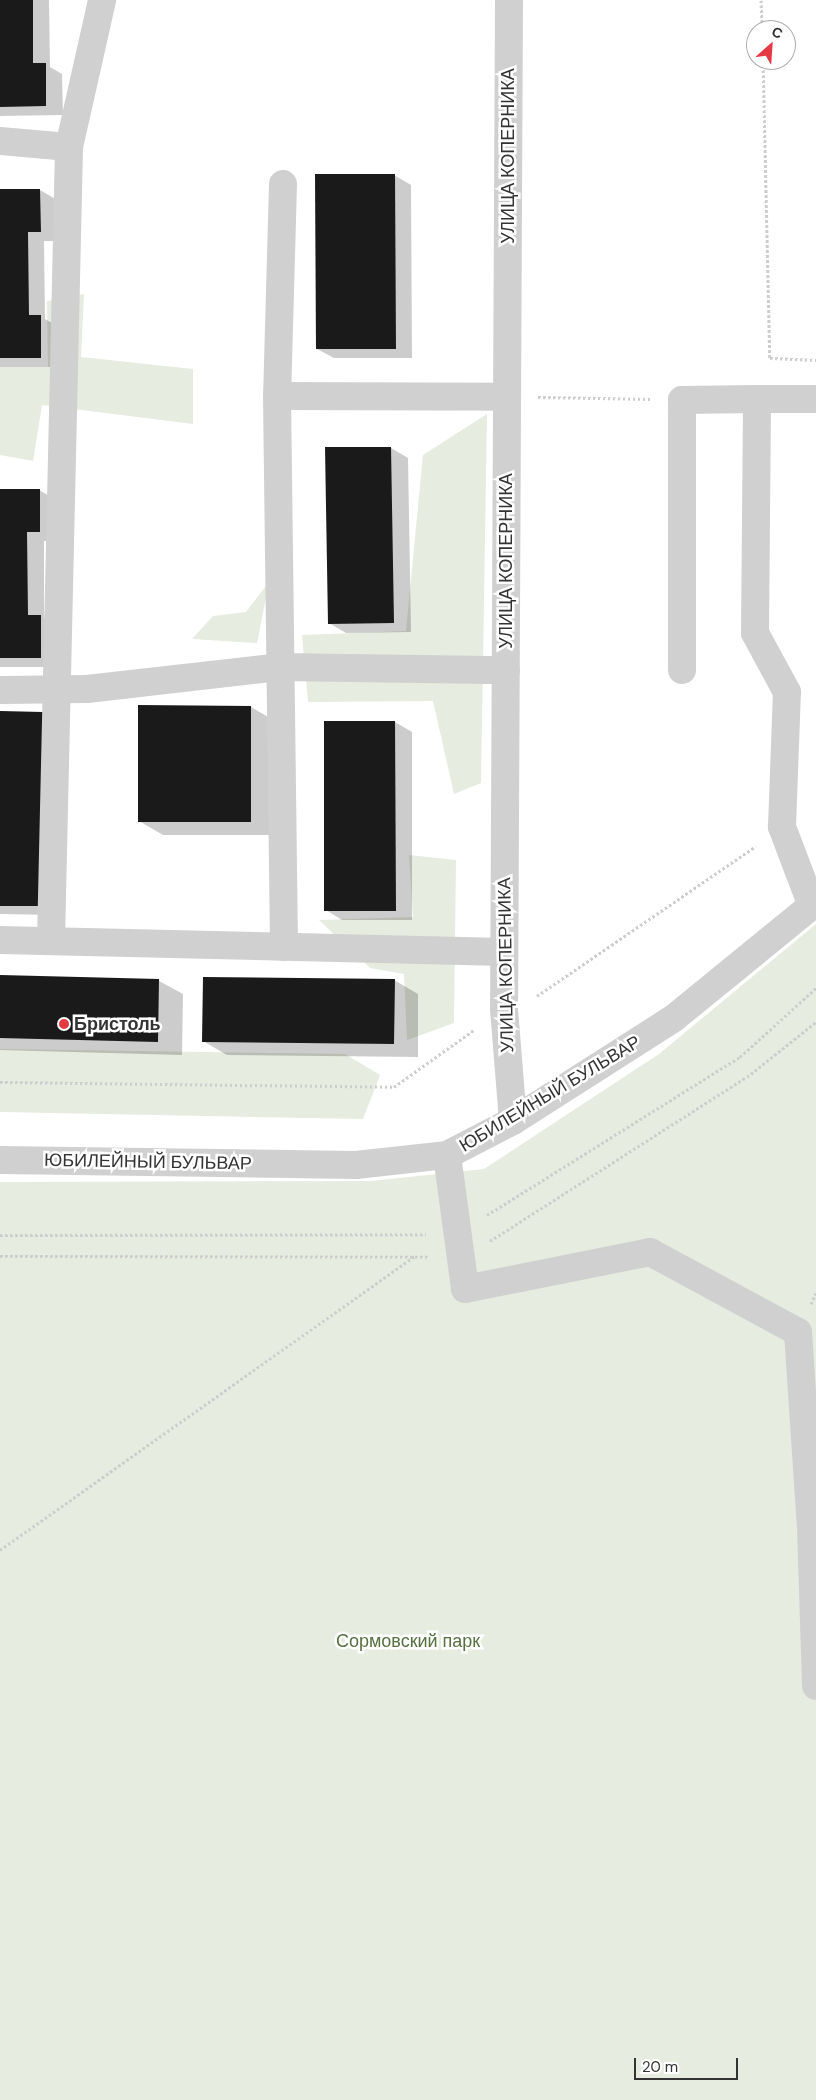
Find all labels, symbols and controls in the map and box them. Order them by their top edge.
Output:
north arrow [746,20,796,70]
text: С [769,22,786,43]
street label: УЛИЦА КОПЕРНИКА [497,68,519,244]
street label: УЛИЦА КОПЕРНИКА [495,473,517,649]
street label: УЛИЦА КОПЕРНИКА [494,877,518,1053]
place label: Бристоль [74,1013,161,1035]
marker: Бристоль [58,1018,70,1030]
street label: ЮБИЛЕЙНЫЙ БУЛЬВАР [455,1031,645,1157]
street label: ЮБИЛЕЙНЫЙ БУЛЬВАР [44,1149,252,1175]
park label: Сормовский парк [336,1630,480,1652]
scale bar [636,2048,740,2080]
text: 20 m [642,2057,678,2077]

